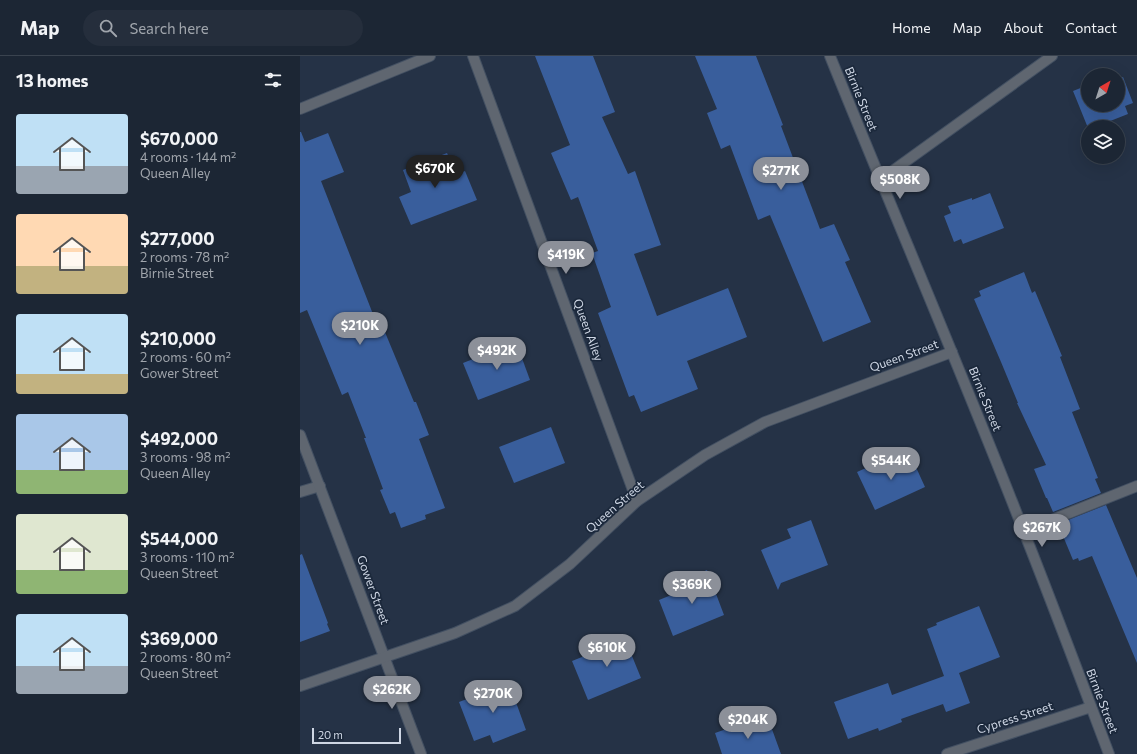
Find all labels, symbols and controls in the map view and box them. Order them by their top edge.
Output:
search box [83,10,363,46]
text: Map [20,16,59,39]
icon: search [97,17,119,39]
text: Search here [129,19,209,37]
text: Home [892,19,931,36]
text: Map [953,19,981,36]
text: About [1003,19,1043,36]
text: Contact [1065,19,1117,36]
street label: Birnie Street [843,64,881,133]
north arrow [1081,68,1125,112]
map controls [1081,68,1125,164]
icon: filters [262,69,284,91]
text: 13 homes [16,70,89,91]
button: layers [1081,120,1125,164]
text: $670,000 [140,128,218,149]
icon: home [48,130,96,178]
text: 4 rooms · 144 m² [140,149,236,165]
pin: $670K [407,155,463,189]
pin: $277K [753,157,809,191]
text: $670K [415,160,455,176]
text: $277K [762,162,800,178]
text: Queen Alley [140,165,211,181]
pin: $508K [872,166,928,200]
text: $508K [880,171,920,187]
text: $277,000 [140,228,215,249]
icon: home [48,230,96,278]
pin: $419K [538,241,594,275]
text: $419K [547,246,585,262]
text: 2 rooms · 78 m² [140,249,229,265]
text: Birnie Street [140,265,214,281]
street label: Queen Alley [571,297,607,363]
pin: $210K [332,312,388,346]
text: $210K [341,317,379,333]
text: $210,000 [140,328,216,349]
icon: home [48,330,96,378]
street label: Queen Street [867,336,940,374]
pin: $492K [469,337,525,371]
text: $492K [477,342,517,358]
text: 2 rooms · 60 m² [140,349,231,365]
street label: Birnie Street [967,364,1005,433]
text: Gower Street [140,365,219,381]
text: $492,000 [140,428,218,449]
icon: home [48,430,96,478]
pin: $544K [863,447,919,481]
text: 3 rooms · 98 m² [140,449,231,465]
text: $544K [871,452,911,468]
text: Queen Alley [140,465,211,481]
street label: Queen Street [582,477,646,535]
pin: $267K [1014,514,1070,548]
text: $267K [1023,519,1061,535]
text: $544,000 [140,528,218,549]
icon: home [48,530,96,578]
text: 3 rooms · 110 m² [140,549,234,565]
street label: Gower Street [355,553,393,626]
text: Queen Street [140,565,218,581]
pin: $369K [664,571,720,605]
text: $369K [672,576,712,592]
text: $369,000 [140,628,218,649]
icon: home [48,630,96,678]
pin: $610K [579,634,635,668]
text: $610K [587,639,627,655]
text: 2 rooms · 80 m² [140,649,231,665]
text: Queen Street [140,665,218,681]
street label: Birnie Street [1084,666,1122,735]
pin: $262K [364,676,420,710]
pin: $270K [465,680,521,714]
text: $262K [372,681,412,697]
text: $270K [473,685,513,701]
street label: Cypress Street [975,698,1055,736]
pin: $204K [720,706,776,740]
text: $204K [728,711,768,727]
scale bar [312,726,401,745]
text: 20 m [318,728,343,741]

